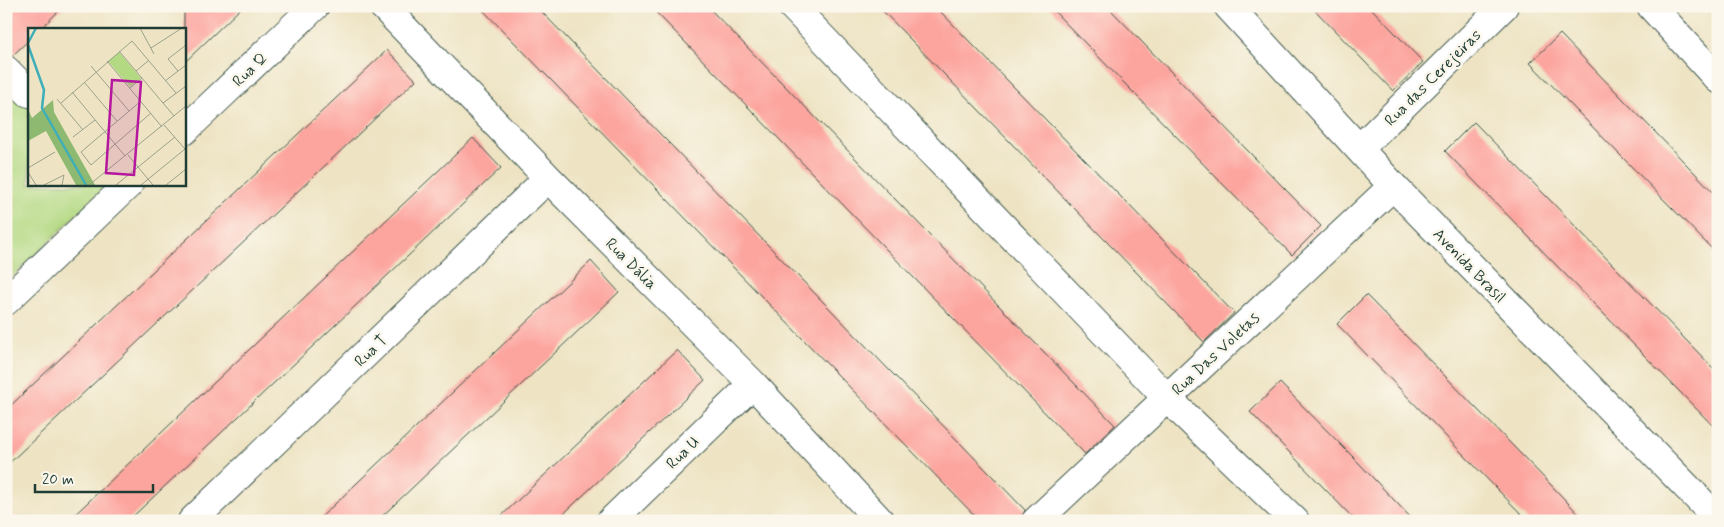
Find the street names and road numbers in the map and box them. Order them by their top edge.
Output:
street label: Rua das Cerejeiras [1380,25,1486,131]
street label: Rua Q [228,48,272,92]
street label: Avenida Brasil [1428,224,1510,308]
street label: Rua Dália [601,234,661,294]
street label: Rua Das Voletas [1168,308,1265,400]
street label: Rua T [350,330,392,372]
street label: Rua U [662,432,704,474]

